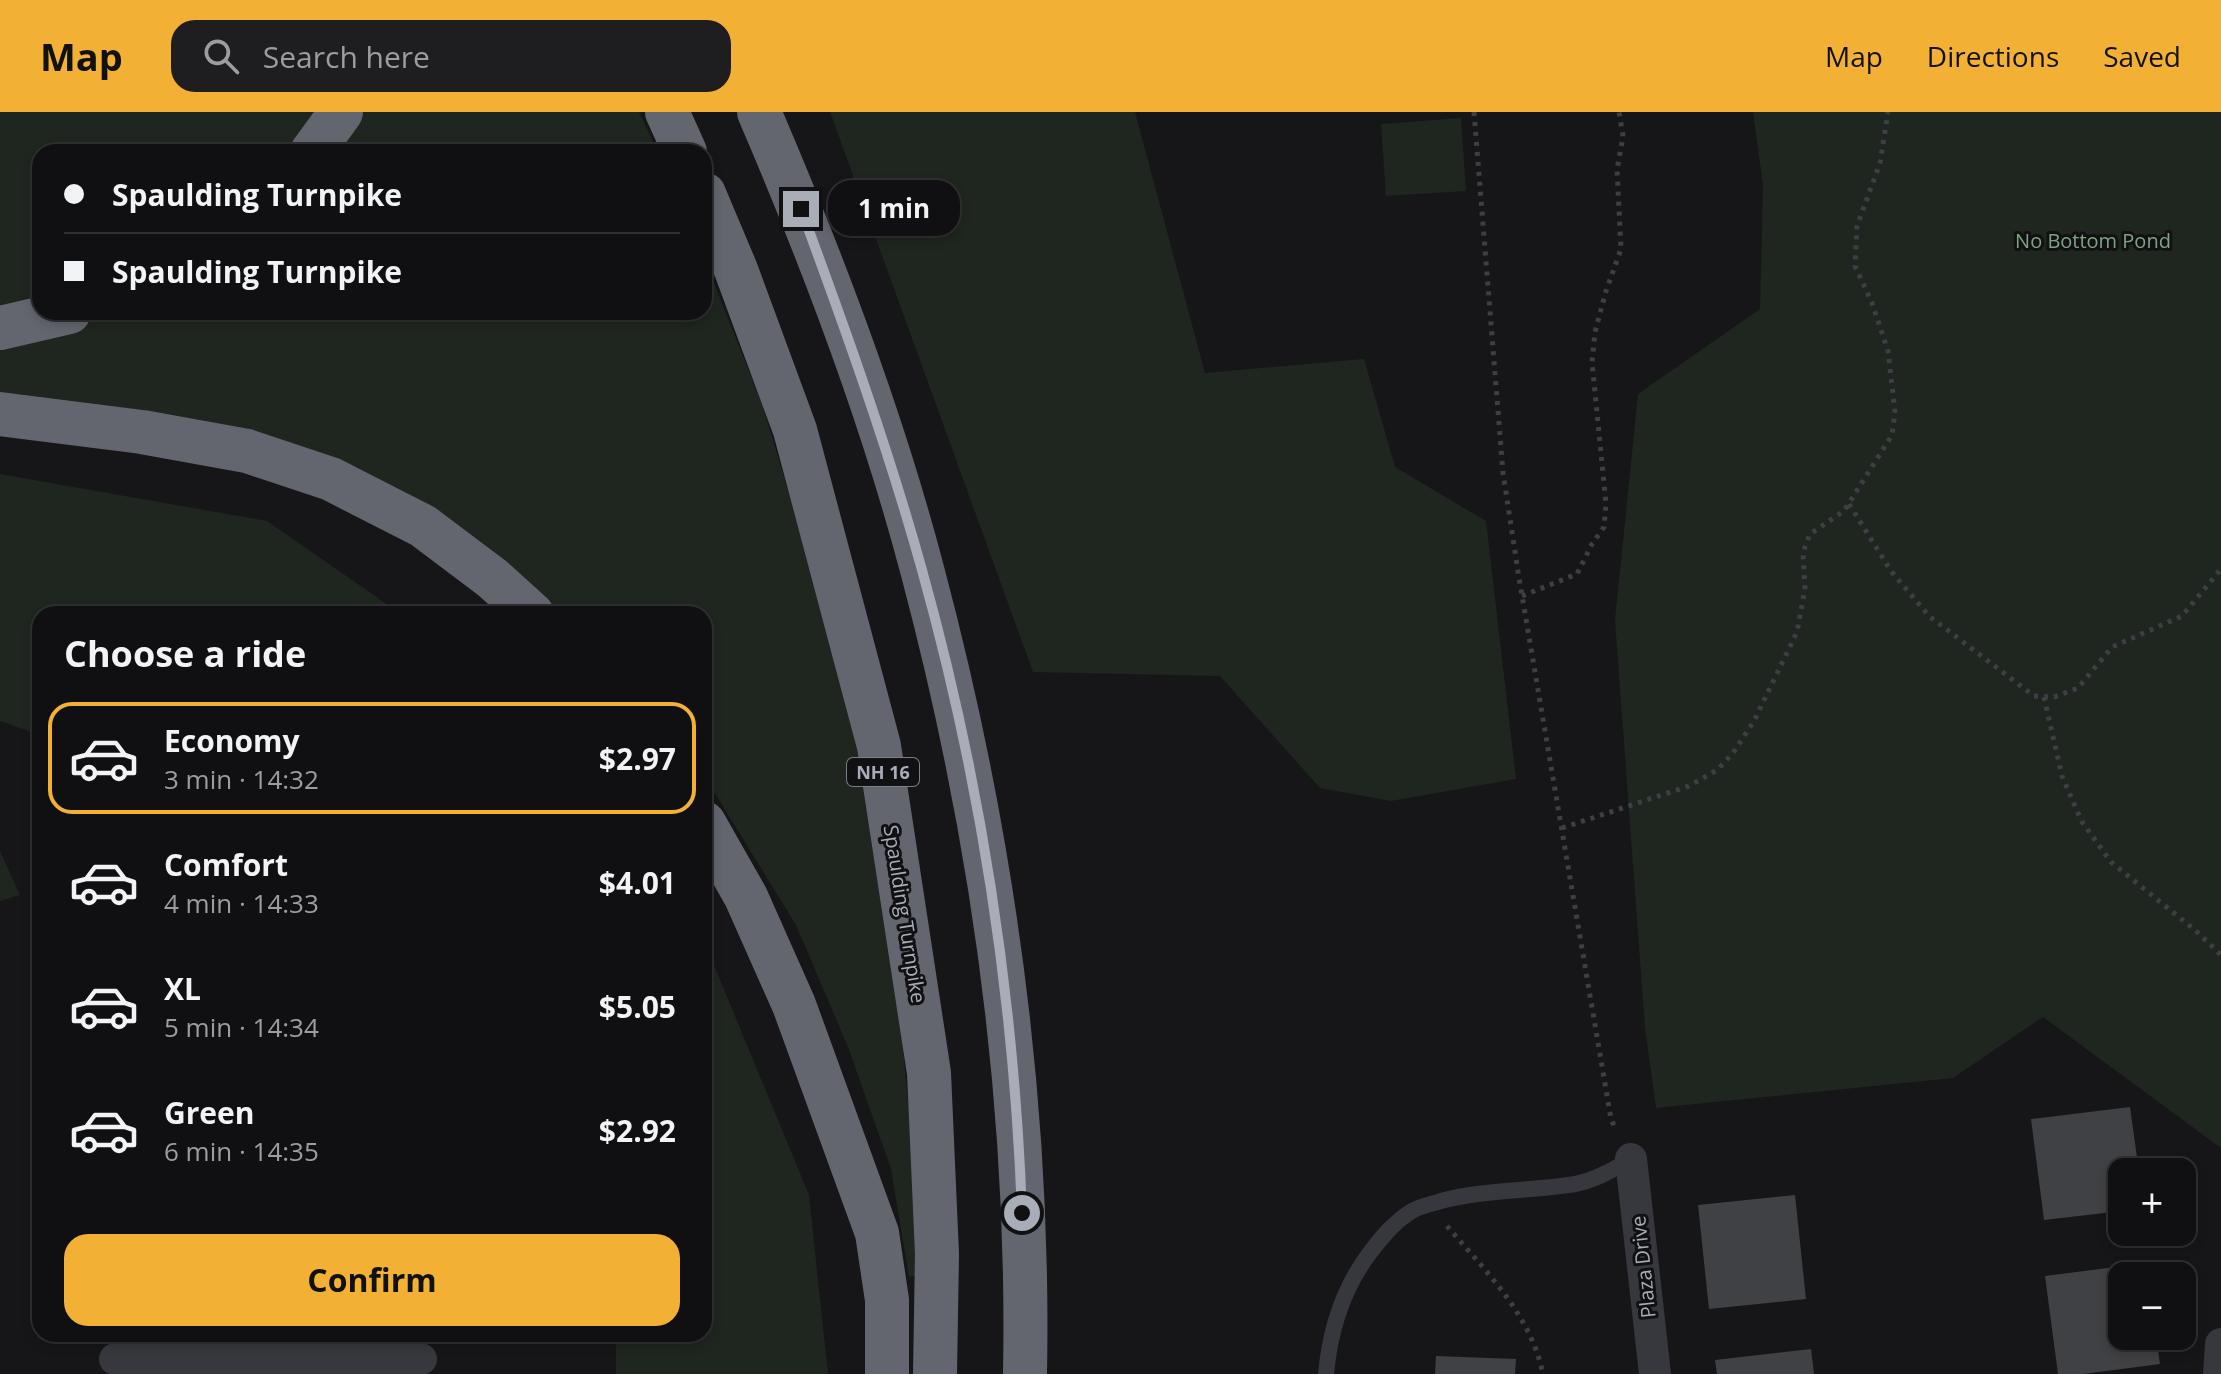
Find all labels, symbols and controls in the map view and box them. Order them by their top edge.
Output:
search box [171,20,731,92]
text: Map [40,30,123,82]
icon: search [199,34,243,78]
text: Search here [263,36,430,77]
text: Map [1825,37,1883,75]
text: Directions [1927,37,2059,75]
text: Saved [2103,37,2181,75]
text: Spaulding Turnpike [112,174,402,215]
callout: 1 min [829,181,961,237]
text: 1 min [858,190,930,226]
route end [783,191,819,227]
park label: No Bottom Pond [2015,227,2171,254]
text: Spaulding Turnpike [112,251,402,292]
text: Choose a ride [64,629,306,678]
text: Economy [164,720,300,761]
icon: car [68,722,140,794]
text: $2.97 [599,738,676,779]
road number: NH 16 [847,758,919,786]
text: 3 min · 14:32 [164,761,319,797]
street label: Spaulding Turnpike [878,823,932,1005]
text: Comfort [164,844,288,885]
icon: car [68,846,140,918]
text: $4.01 [599,862,676,903]
text: 4 min · 14:33 [164,885,319,921]
text: XL [164,968,201,1009]
icon: car [68,970,140,1042]
text: $5.05 [599,986,676,1027]
text: 5 min · 14:34 [164,1009,319,1045]
text: Green [164,1092,255,1133]
icon: car [68,1094,140,1166]
text: $2.92 [599,1110,676,1151]
text: 6 min · 14:35 [164,1133,319,1169]
map controls [2108,1158,2196,1350]
button: + [2108,1158,2196,1246]
route start [1004,1195,1040,1231]
street label: Plaza Drive [1624,1214,1662,1320]
button: Confirm [64,1234,680,1326]
button: − [2108,1262,2196,1350]

